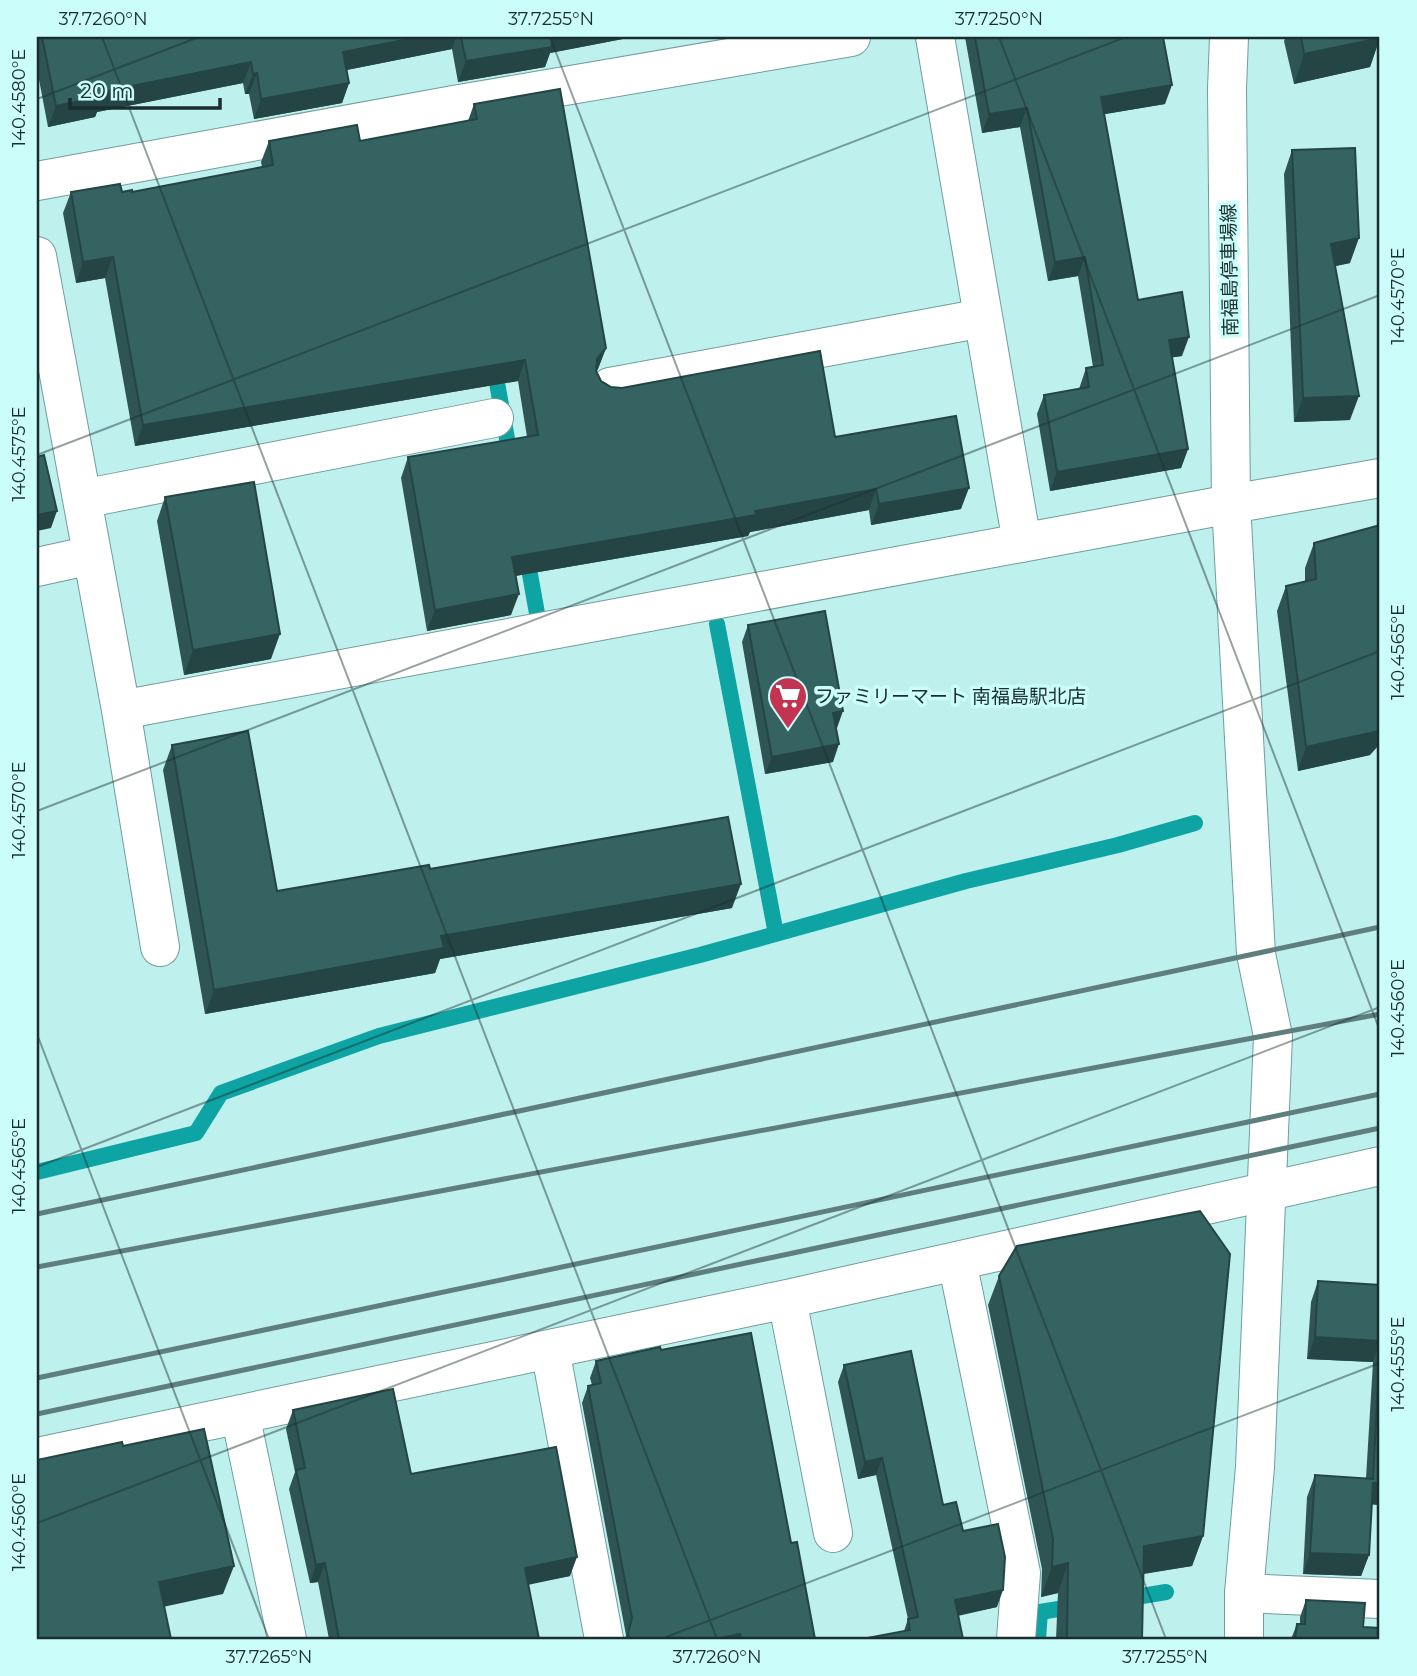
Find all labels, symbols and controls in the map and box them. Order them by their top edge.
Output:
text: 37.7260°N [58,8,148,30]
text: 37.7255°N [508,8,594,30]
text: 37.7250°N [955,8,1043,30]
text: 140.4580°E [8,49,30,147]
scale bar [70,66,220,110]
text: 20 m [80,78,134,103]
street label: 南福島停車場線 [1217,203,1242,337]
text: 140.4570°E [1387,247,1409,345]
text: 140.4575°E [8,406,30,502]
text: 140.4565°E [1387,604,1409,700]
supermarket icon: ファミリーマート 南福島駅北店 [767,675,809,730]
place label: ファミリーマート 南福島駅北店 [815,685,1086,708]
text: 140.4570°E [8,761,30,859]
text: 140.4560°E [1387,959,1409,1057]
text: 140.4565°E [8,1118,30,1214]
text: 140.4555°E [1387,1316,1409,1412]
text: 140.4560°E [8,1473,30,1571]
text: 37.7265°N [225,1646,313,1668]
text: 37.7260°N [672,1646,762,1668]
text: 37.7255°N [1122,1646,1208,1668]

